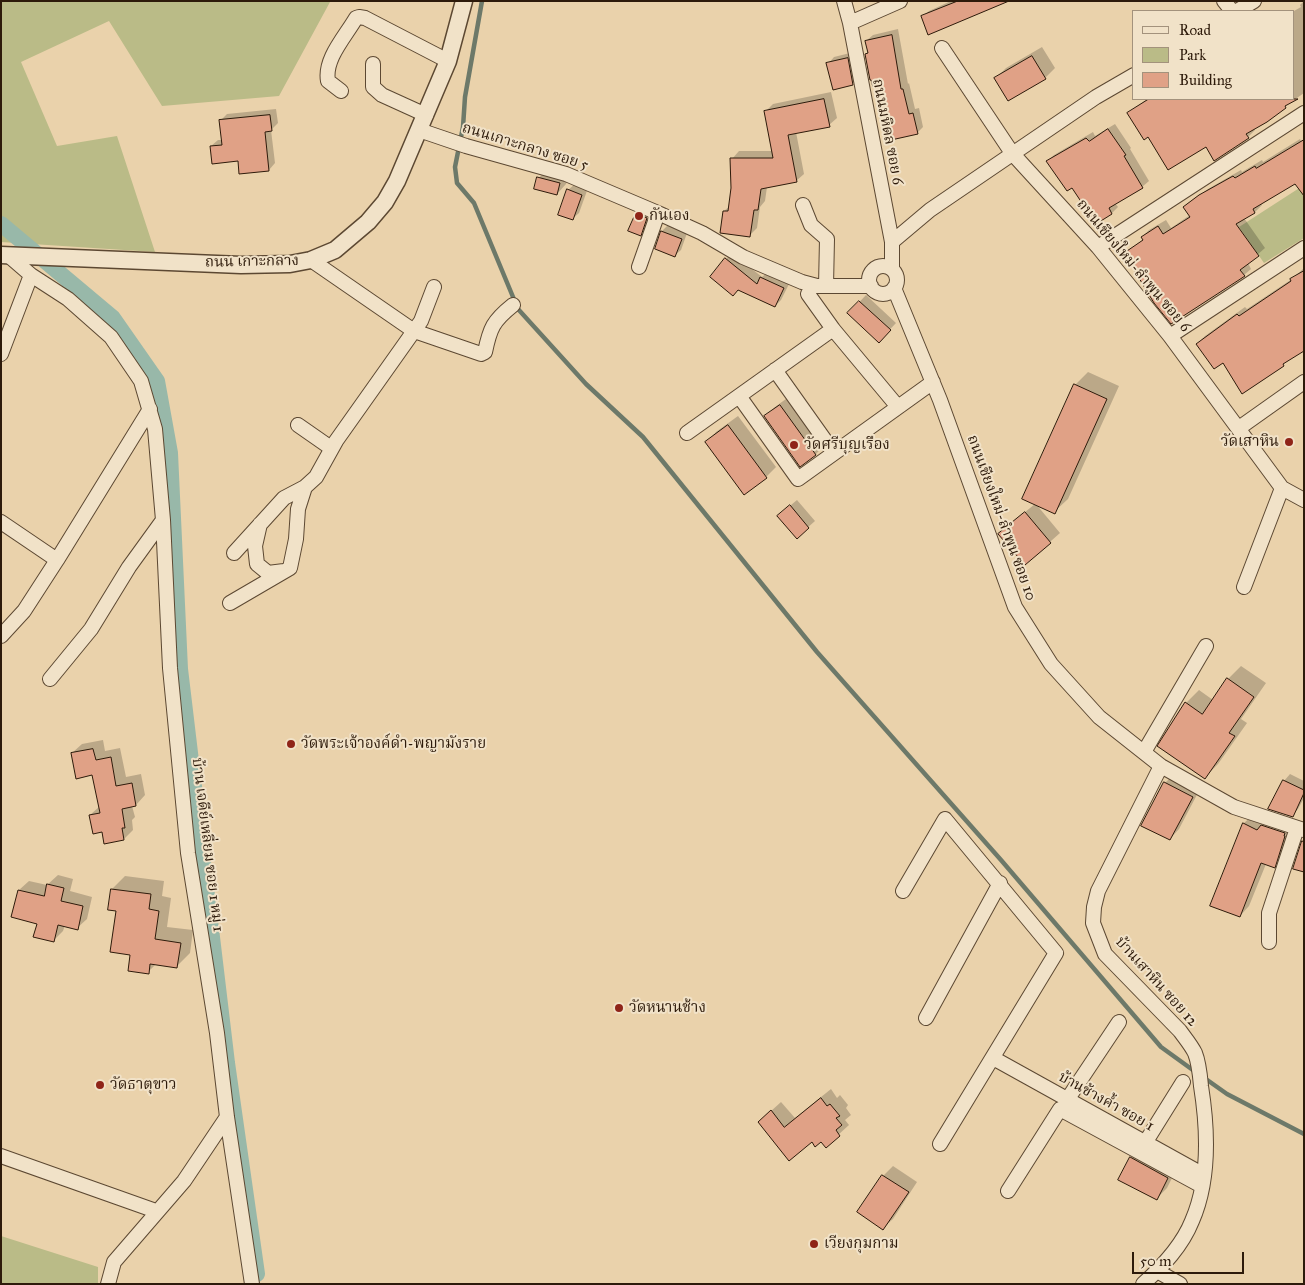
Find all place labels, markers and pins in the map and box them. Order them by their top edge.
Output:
place label: กันเอง [649,207,689,225]
marker: กันเอง [633,210,645,222]
place label: วัดเสาหิน [1221,433,1279,451]
place label: วัดศรีบุญเรือง [804,436,890,454]
marker: วัดเสาหิน [1283,436,1295,448]
marker: วัดศรีบุญเรือง [788,439,800,451]
place label: วัดพระเจ้าองค์ดำ-พญามังราย [301,735,486,753]
marker: วัดพระเจ้าองค์ดำ-พญามังราย [285,738,297,750]
place label: วัดหนานช้าง [629,999,706,1017]
marker: วัดหนานช้าง [613,1002,625,1014]
place label: วัดธาตุขาว [110,1076,176,1094]
marker: วัดธาตุขาว [94,1079,106,1091]
place label: เวียงกุมกาม [824,1235,899,1253]
marker: เวียงกุมกาม [808,1238,820,1250]

